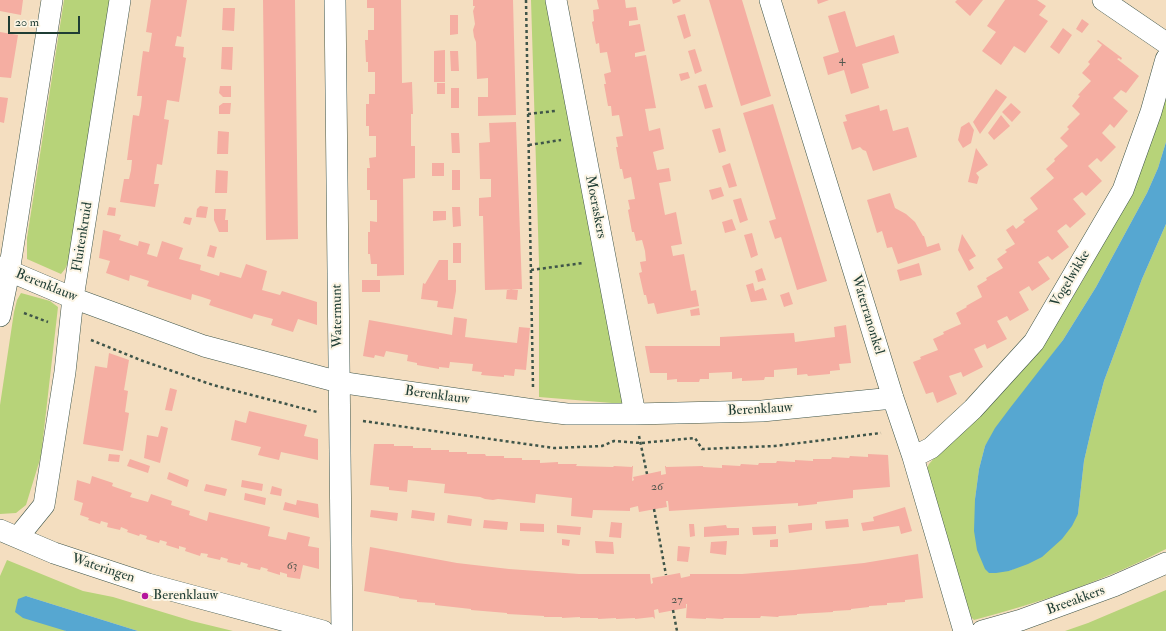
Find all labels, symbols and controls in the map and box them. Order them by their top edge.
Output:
scale bar [10,8,82,34]
text: 20 m [15,15,39,30]
house number: 4 [839,53,845,67]
street label: Moeraskers [581,174,609,240]
street label: Fluitenkruid [69,201,97,273]
street label: Vogelwikke [1048,248,1094,310]
street label: Berenklauw [13,266,79,306]
street label: Waterranonkel [847,273,887,357]
street label: Watermunt [329,284,347,348]
street label: Berenklauw [404,383,470,409]
street label: Berenklauw [727,400,793,420]
house number: 26 [651,480,663,494]
street label: Wateringen [69,551,137,587]
house number: 63 [287,559,297,573]
street label: Breeakkers [1045,583,1107,619]
place label: Berenklauw [153,588,218,604]
marker: Berenklauw [140,591,150,601]
house number: 27 [671,593,683,607]

